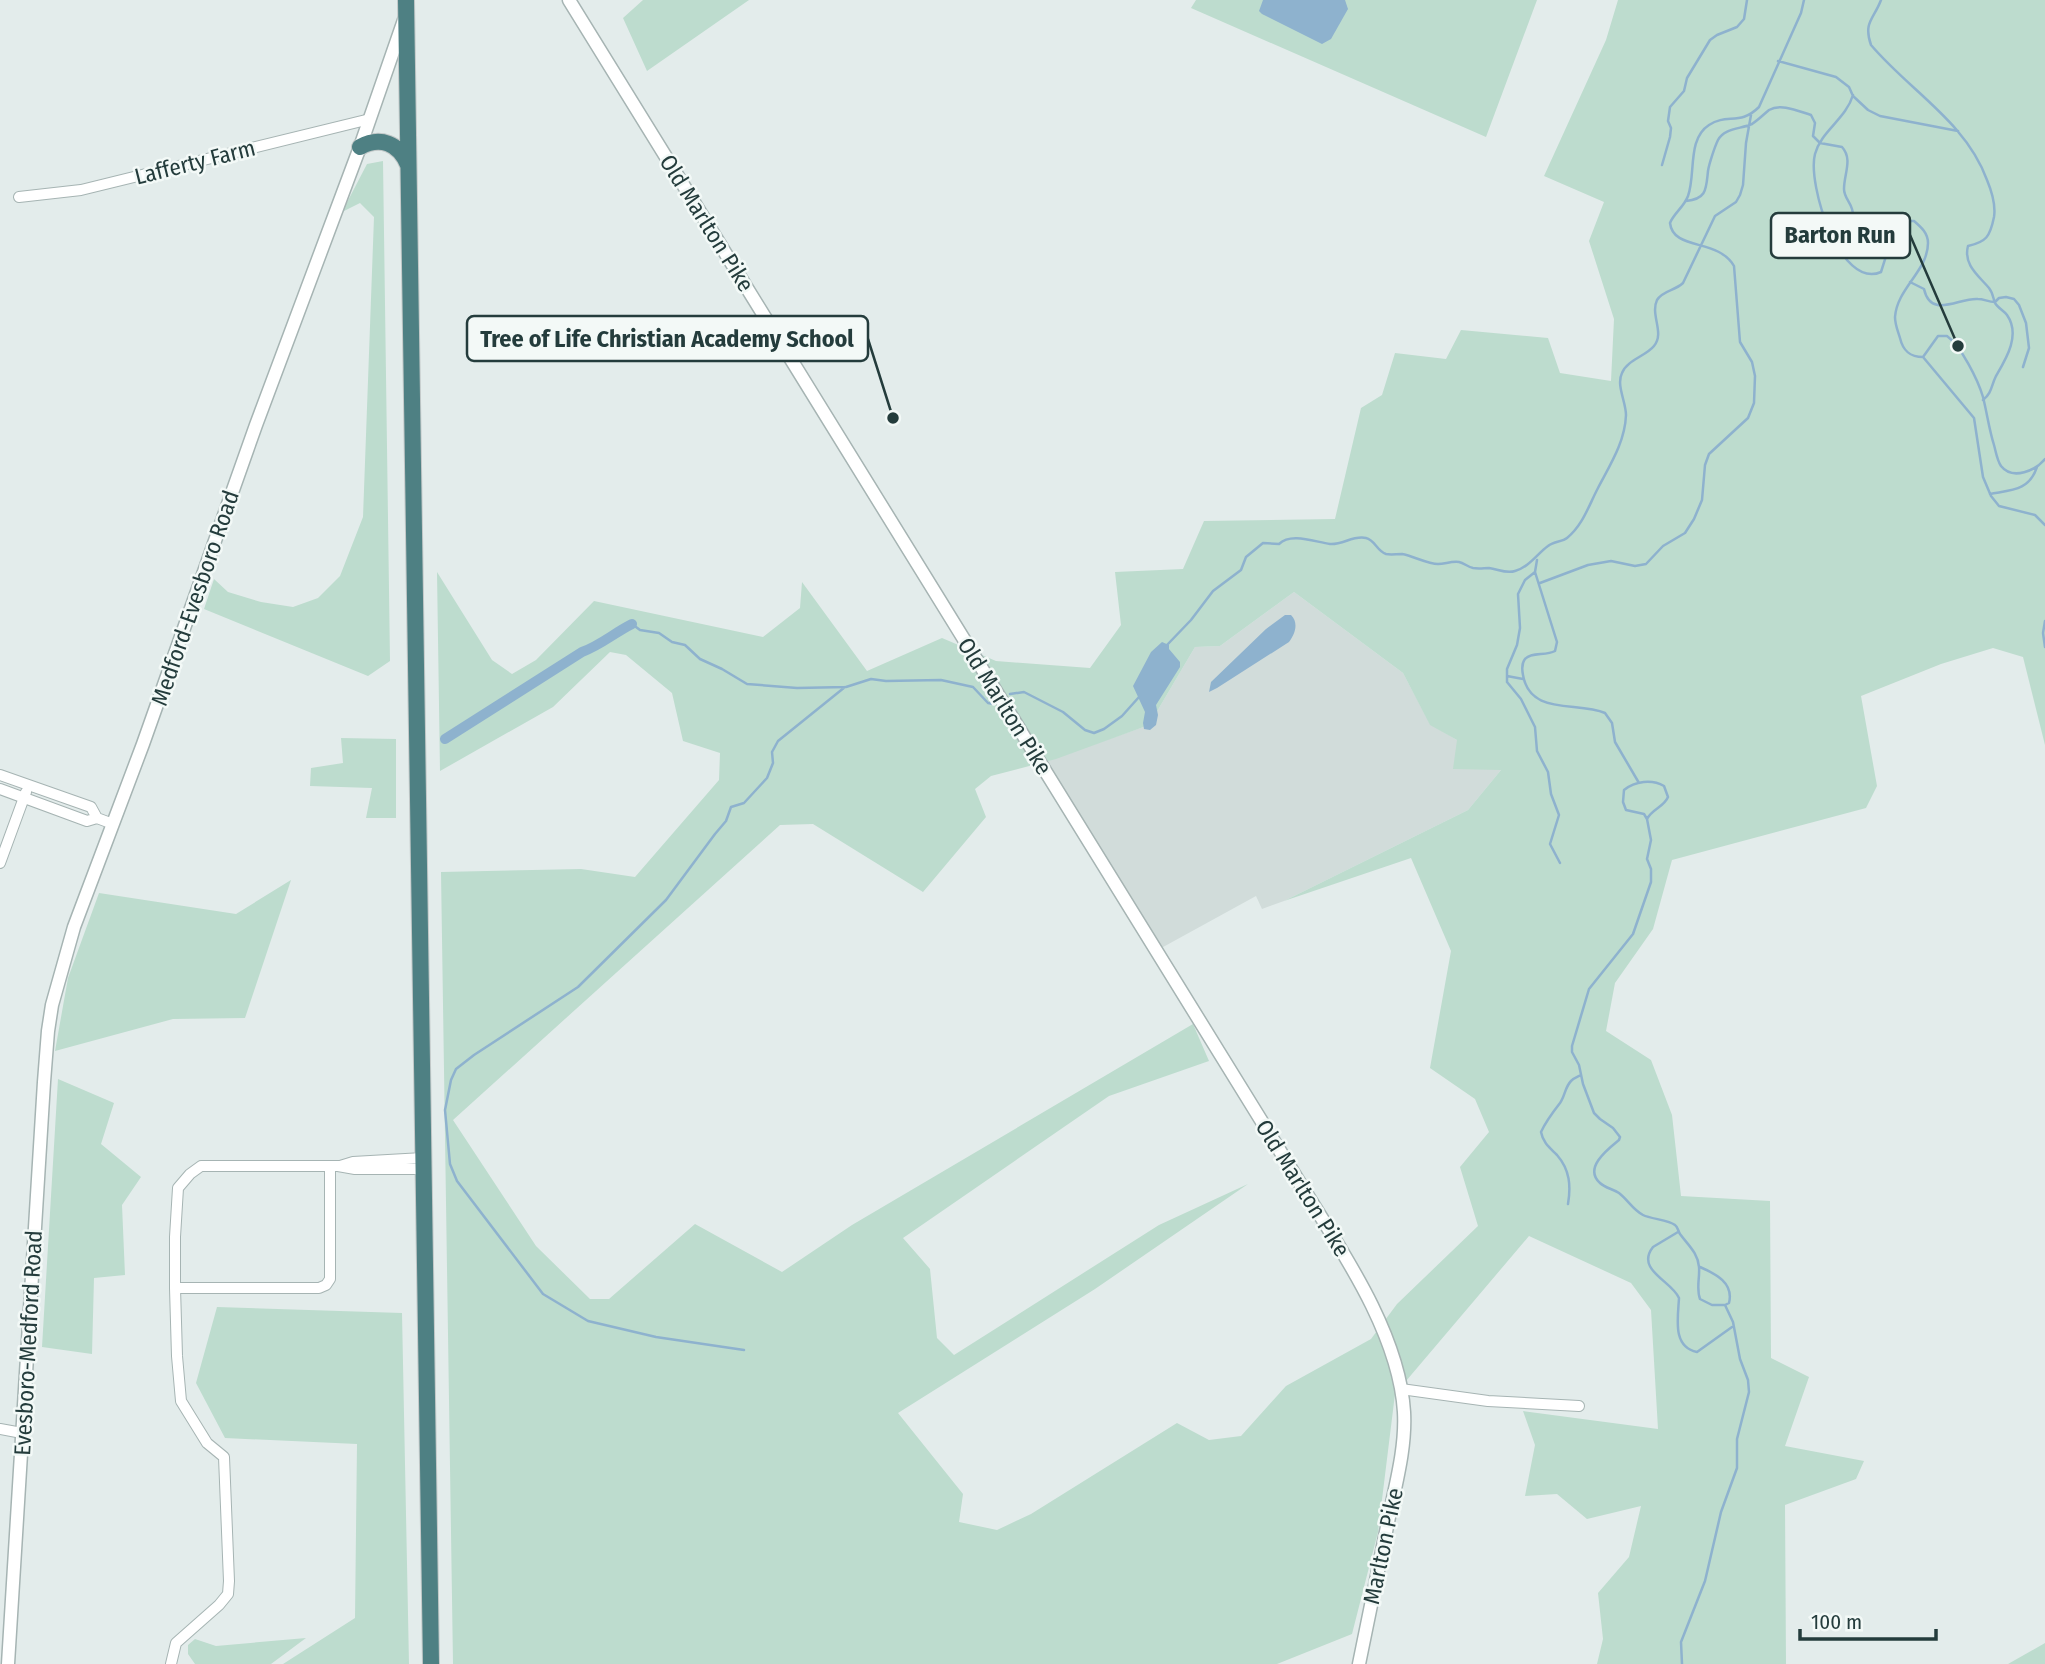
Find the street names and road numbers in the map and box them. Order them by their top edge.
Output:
street label: Lafferty Farm [132,133,258,191]
street label: Old Marlton Pike [654,149,760,297]
street label: Medford-Evesboro Road [145,487,245,709]
street label: Old Marlton Pike [952,632,1058,780]
street label: Old Marlton Pike [1250,1114,1356,1262]
street label: Evesboro-Medford Road [8,1230,48,1456]
street label: Marlton Pike [1357,1485,1409,1607]

